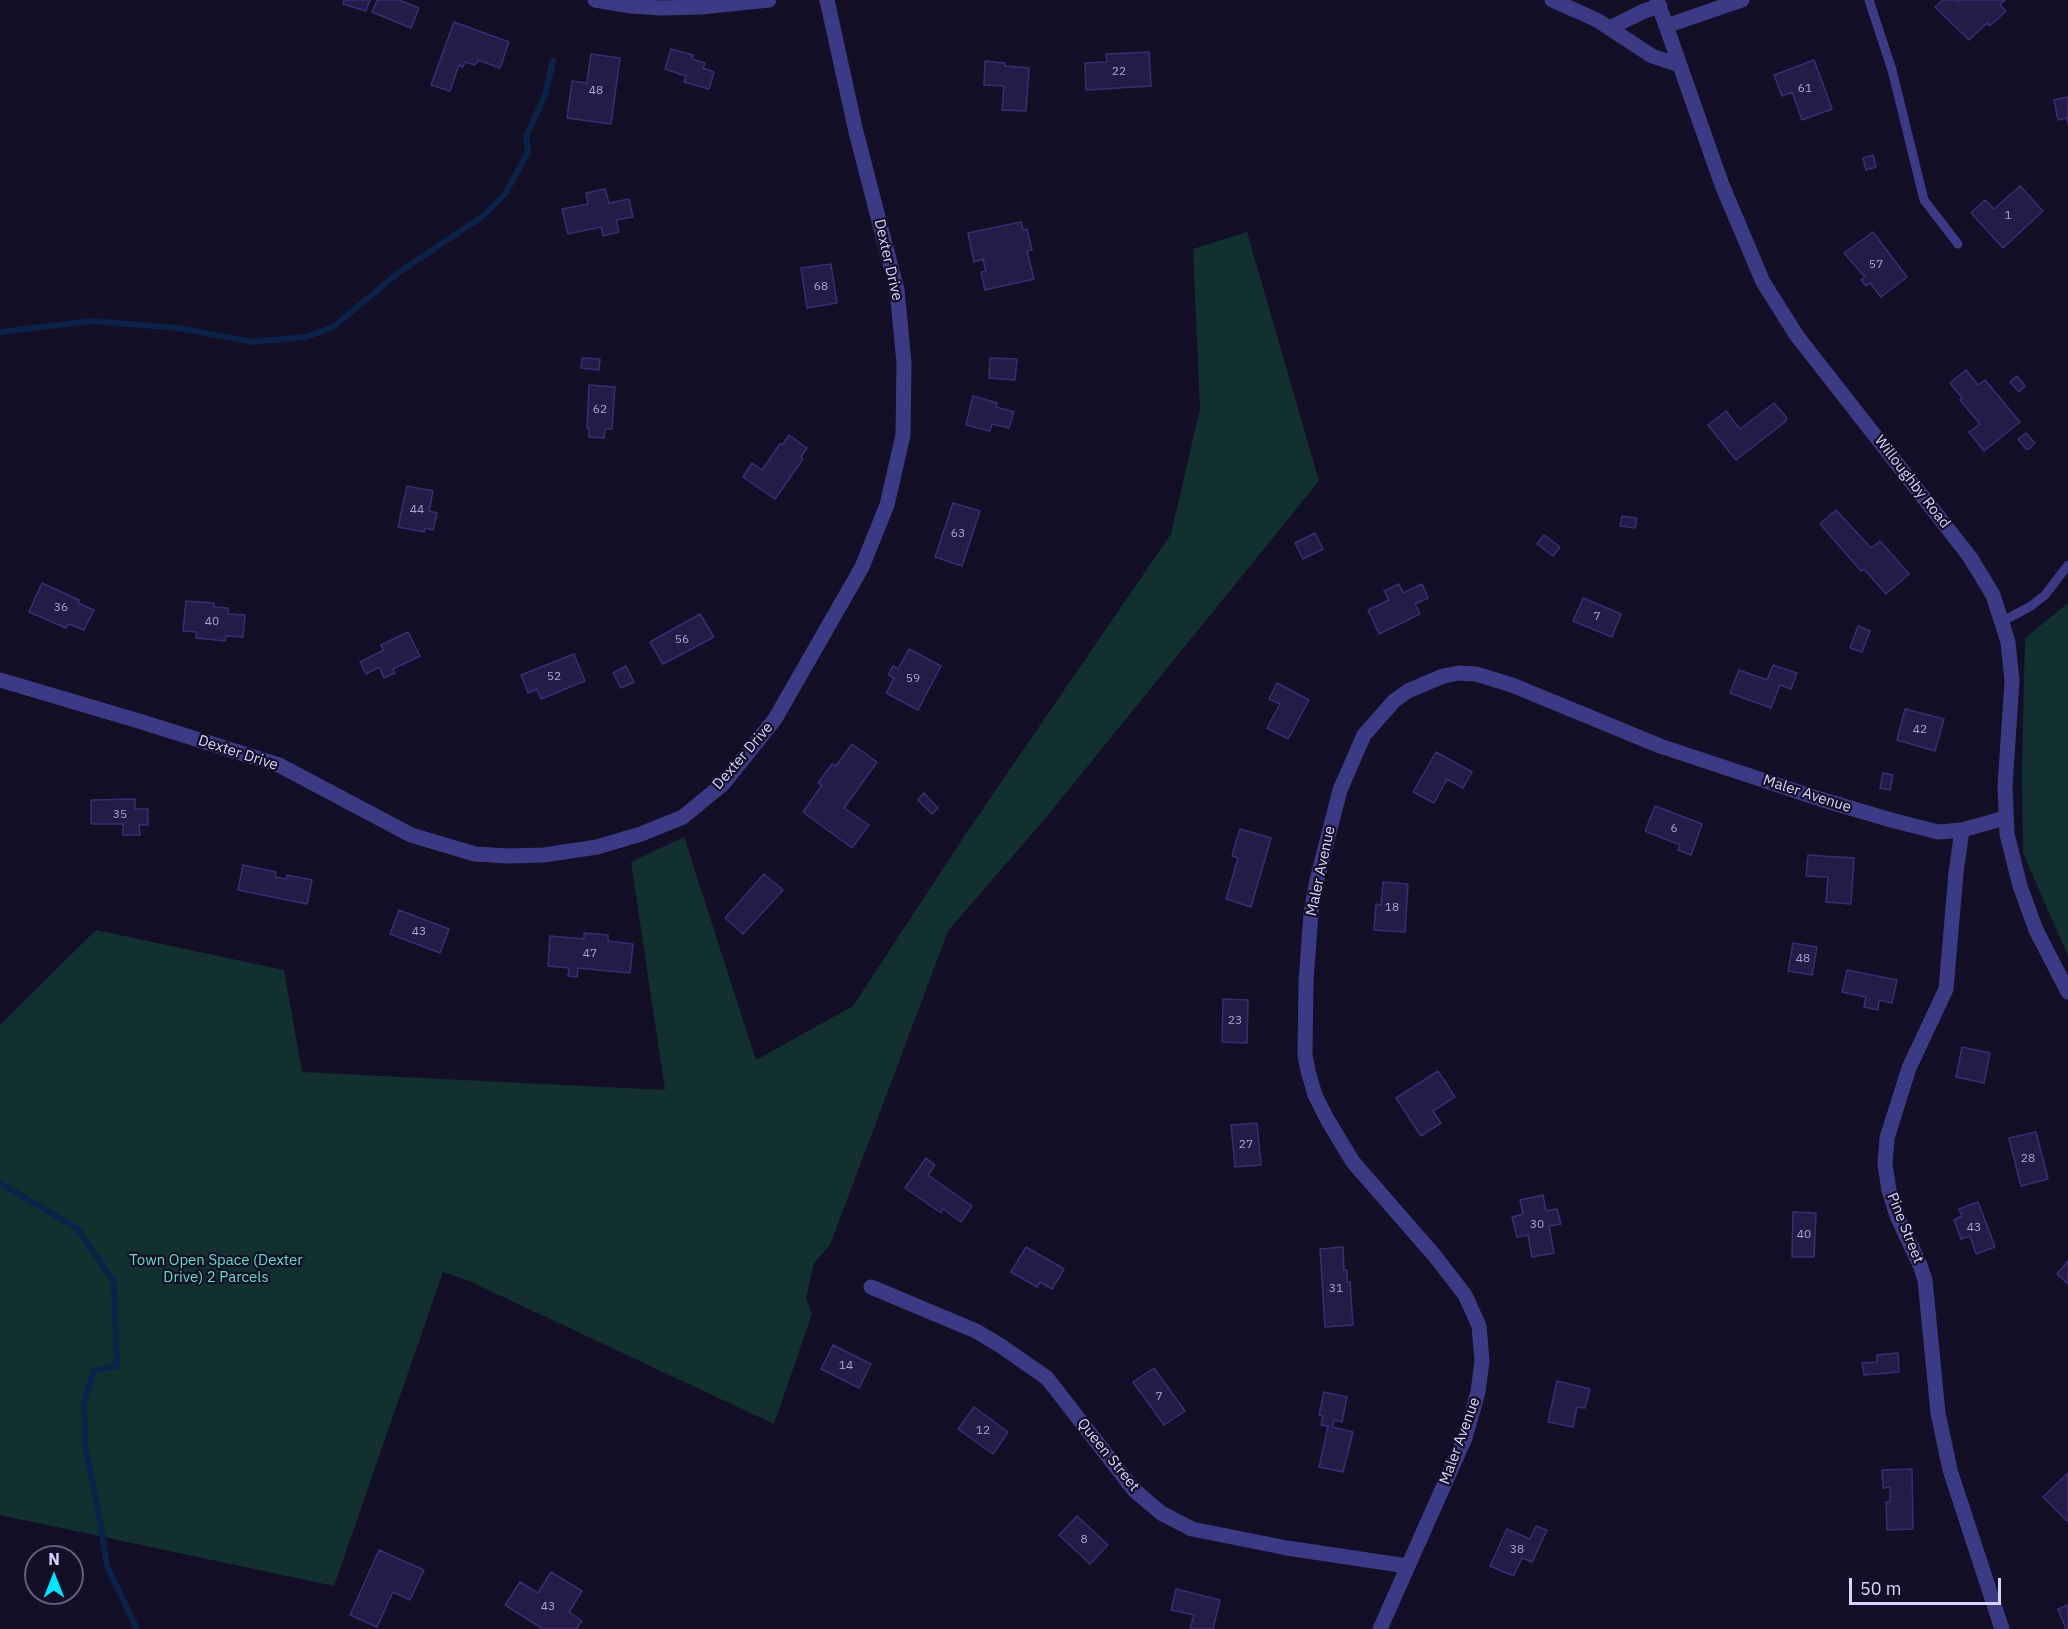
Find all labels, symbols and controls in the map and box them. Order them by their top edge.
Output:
house number: 22 [1112,65,1126,79]
house number: 61 [1798,82,1812,96]
house number: 48 [589,84,603,98]
house number: 1 [2004,209,2012,223]
street label: Dexter Drive [870,218,906,302]
house number: 57 [1869,258,1883,272]
house number: 68 [814,280,828,294]
house number: 62 [593,403,607,417]
street label: Willoughby Road [1870,432,1954,532]
house number: 44 [410,503,424,517]
house number: 63 [951,527,965,541]
house number: 36 [54,601,68,615]
house number: 7 [1593,610,1601,624]
house number: 40 [205,615,219,629]
house number: 56 [675,633,689,647]
house number: 52 [547,670,561,684]
house number: 59 [906,672,920,686]
street label: Dexter Drive [709,719,777,793]
house number: 42 [1913,723,1927,737]
street label: Dexter Drive [196,732,280,774]
street label: Maler Avenue [1761,771,1853,817]
house number: 35 [113,808,127,822]
house number: 6 [1670,822,1678,836]
street label: Maler Avenue [1303,824,1339,918]
house number: 18 [1385,901,1399,915]
house number: 43 [412,925,426,939]
house number: 47 [583,947,597,961]
house number: 48 [1796,952,1810,966]
house number: 23 [1228,1014,1242,1028]
house number: 27 [1239,1138,1253,1152]
house number: 28 [2021,1152,2035,1166]
street label: Pine Street [1883,1190,1927,1266]
house number: 30 [1530,1218,1544,1232]
house number: 43 [1967,1221,1981,1235]
house number: 40 [1797,1228,1811,1242]
park label: Town Open Space (Dexter Drive) 2 Parcels [129,1252,303,1287]
house number: 31 [1329,1282,1343,1296]
house number: 14 [839,1359,853,1373]
house number: 7 [1155,1390,1163,1404]
street label: Maler Avenue [1436,1395,1484,1487]
street label: Queen Street [1073,1415,1143,1495]
house number: 12 [976,1424,990,1438]
house number: 8 [1080,1533,1088,1547]
house number: 38 [1510,1543,1524,1557]
north arrow [24,1545,84,1605]
text: N [48,1549,60,1569]
scale bar [1852,1566,2004,1604]
text: 50 m [1860,1577,1902,1600]
house number: 43 [541,1600,555,1614]

